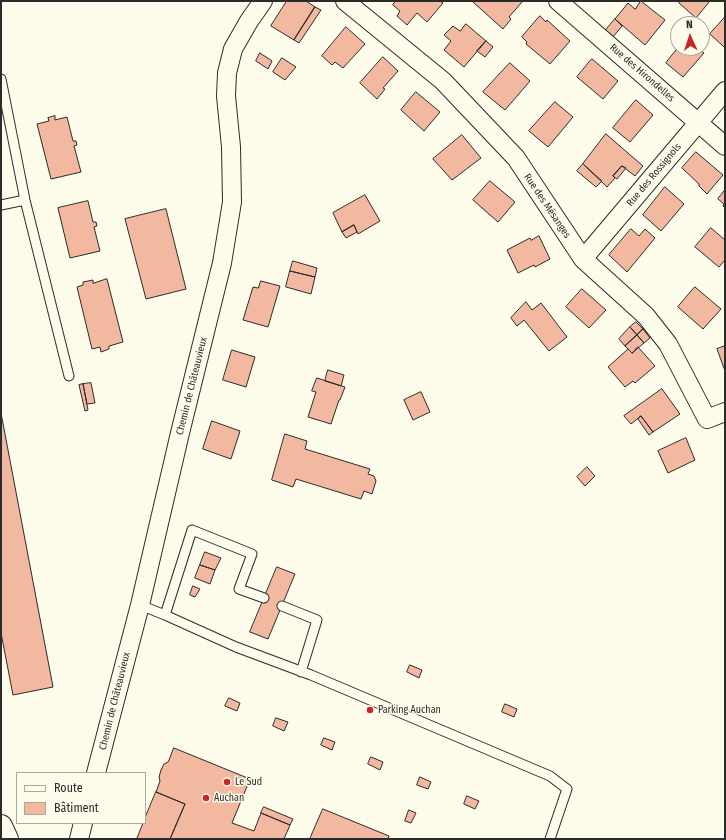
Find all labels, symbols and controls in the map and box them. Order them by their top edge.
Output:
north arrow [670,16,710,56]
text: N [686,18,693,31]
street label: Rue des Hirondelles [607,42,677,104]
street label: Rue des Rossignols [624,141,684,209]
street label: Rue des Mésanges [521,172,573,240]
street label: Chemin de Châteauvieux [174,336,210,436]
street label: Chemin de Châteauvieux [97,651,133,751]
place label: Parking Auchan [378,704,441,716]
marker: Parking Auchan [365,705,375,715]
legend [16,772,146,824]
place label: Le Sud [235,776,262,788]
marker: Le Sud [222,777,232,787]
text: Route [54,781,83,795]
place label: Auchan [214,792,244,804]
marker: Auchan [201,793,211,803]
text: Bâtiment [54,801,99,815]

